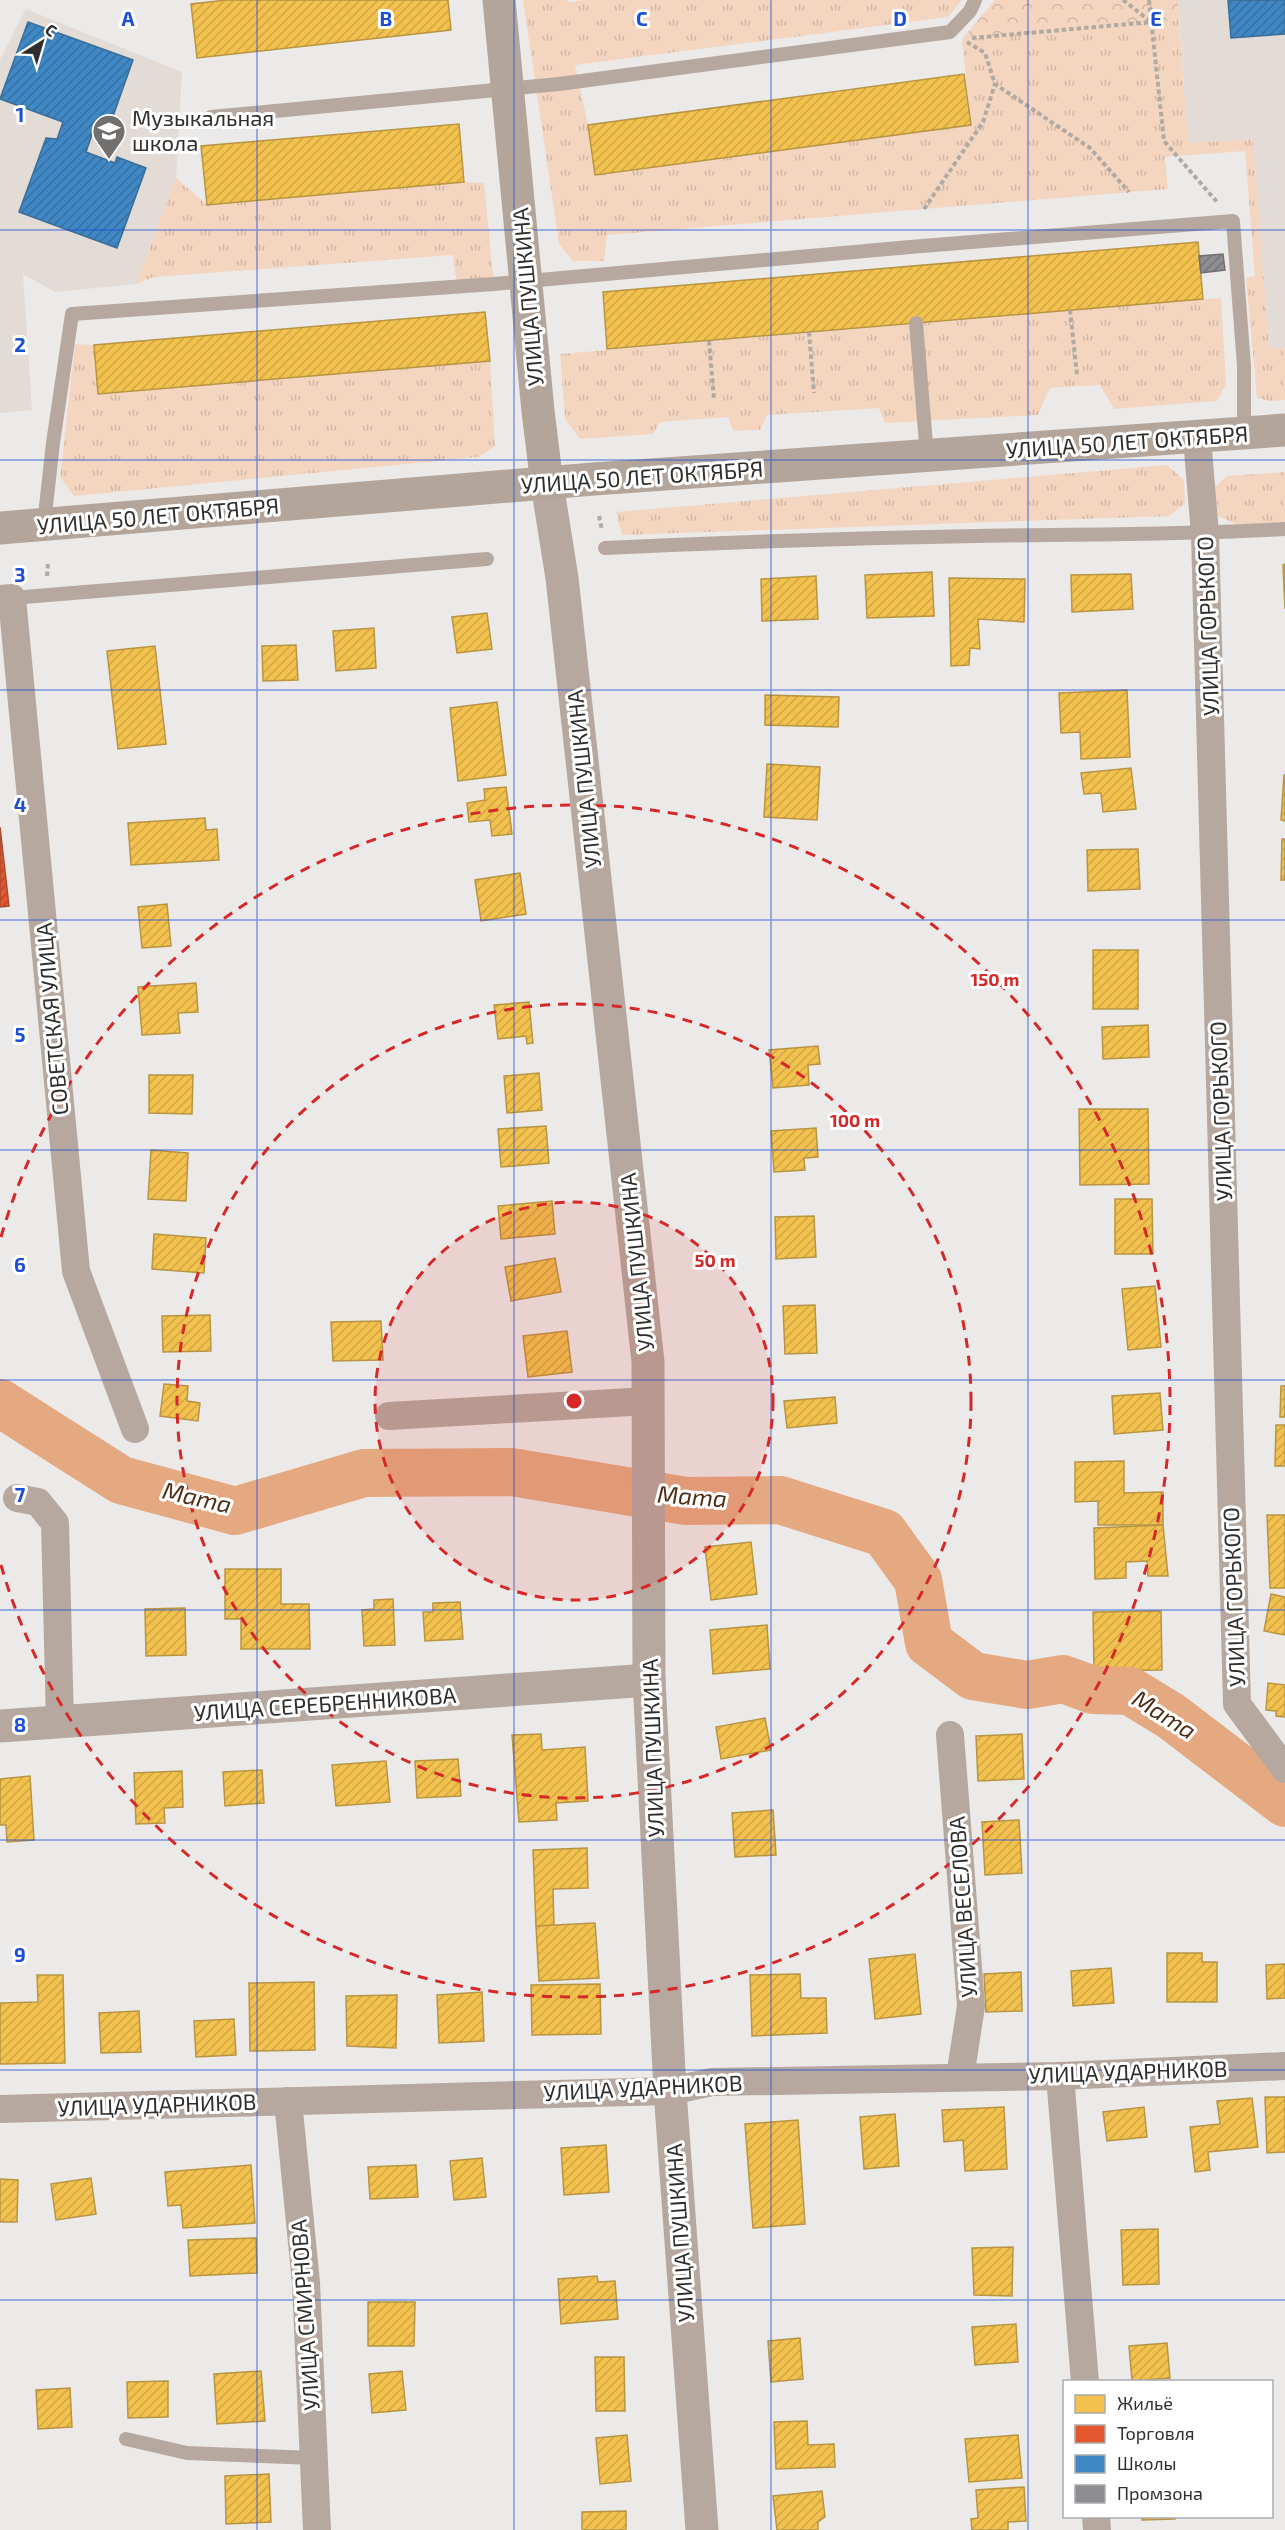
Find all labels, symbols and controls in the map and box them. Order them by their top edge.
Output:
text: A [121,6,135,30]
text: B [380,6,392,30]
text: C [636,6,648,30]
text: D [893,6,907,30]
text: E [1150,6,1162,30]
north arrow [12,12,72,72]
text: С [42,19,61,40]
text: 1 [16,102,24,126]
place label: Музыкальная школа [132,104,274,155]
school or university icon: Музыкальная школа [91,113,127,160]
street label: УЛИЦА ПУШКИНА [506,206,548,387]
text: 2 [14,332,26,356]
street label: УЛИЦА 50 ЛЕТ ОКТЯБРЯ [1005,420,1249,462]
street label: УЛИЦА 50 ЛЕТ ОКТЯБРЯ [520,455,764,497]
street label: УЛИЦА 50 ЛЕТ ОКТЯБРЯ [36,491,280,539]
street label: УЛИЦА ГОРЬКОГО [1191,536,1223,716]
text: 3 [14,562,26,586]
street label: УЛИЦА ПУШКИНА [561,688,605,870]
text: 4 [14,792,27,816]
street label: СОВЕТСКАЯ УЛИЦА [30,921,72,1116]
text: 150 m [971,968,1019,990]
street label: УЛИЦА ГОРЬКОГО [1204,1021,1236,1201]
text: 5 [14,1022,26,1046]
text: 100 m [830,1109,880,1131]
street label: УЛИЦА ПУШКИНА [614,1171,658,1353]
text: 50 m [694,1249,736,1271]
text: 6 [14,1252,26,1276]
centre of rings [564,1391,584,1411]
water label: Мата [160,1475,235,1519]
water label: Мата [656,1479,728,1512]
text: 7 [15,1482,26,1506]
street label: УЛИЦА ГОРЬКОГО [1217,1507,1249,1687]
street label: УЛИЦА ПУШКИНА [636,1658,668,1838]
street label: УЛИЦА СЕРЕБРЕННИКОВА [193,1681,457,1725]
water label: Мата [1128,1683,1202,1744]
text: 8 [14,1712,26,1736]
street label: УЛИЦА ВЕСЕЛОВА [943,1815,981,1999]
text: 9 [14,1942,26,1966]
street label: УЛИЦА УДАРНИКОВ [1028,2055,1228,2087]
street label: УЛИЦА УДАРНИКОВ [543,2069,743,2105]
street label: УЛИЦА УДАРНИКОВ [57,2088,257,2120]
street label: УЛИЦА ПУШКИНА [660,2143,698,2323]
street label: УЛИЦА СМИРНОВА [284,2218,324,2411]
legend [1063,2380,1273,2518]
text: Жильё [1117,2392,1173,2414]
text: Торговля [1117,2422,1195,2444]
text: Школы [1117,2452,1177,2474]
text: Промзона [1117,2482,1203,2504]

